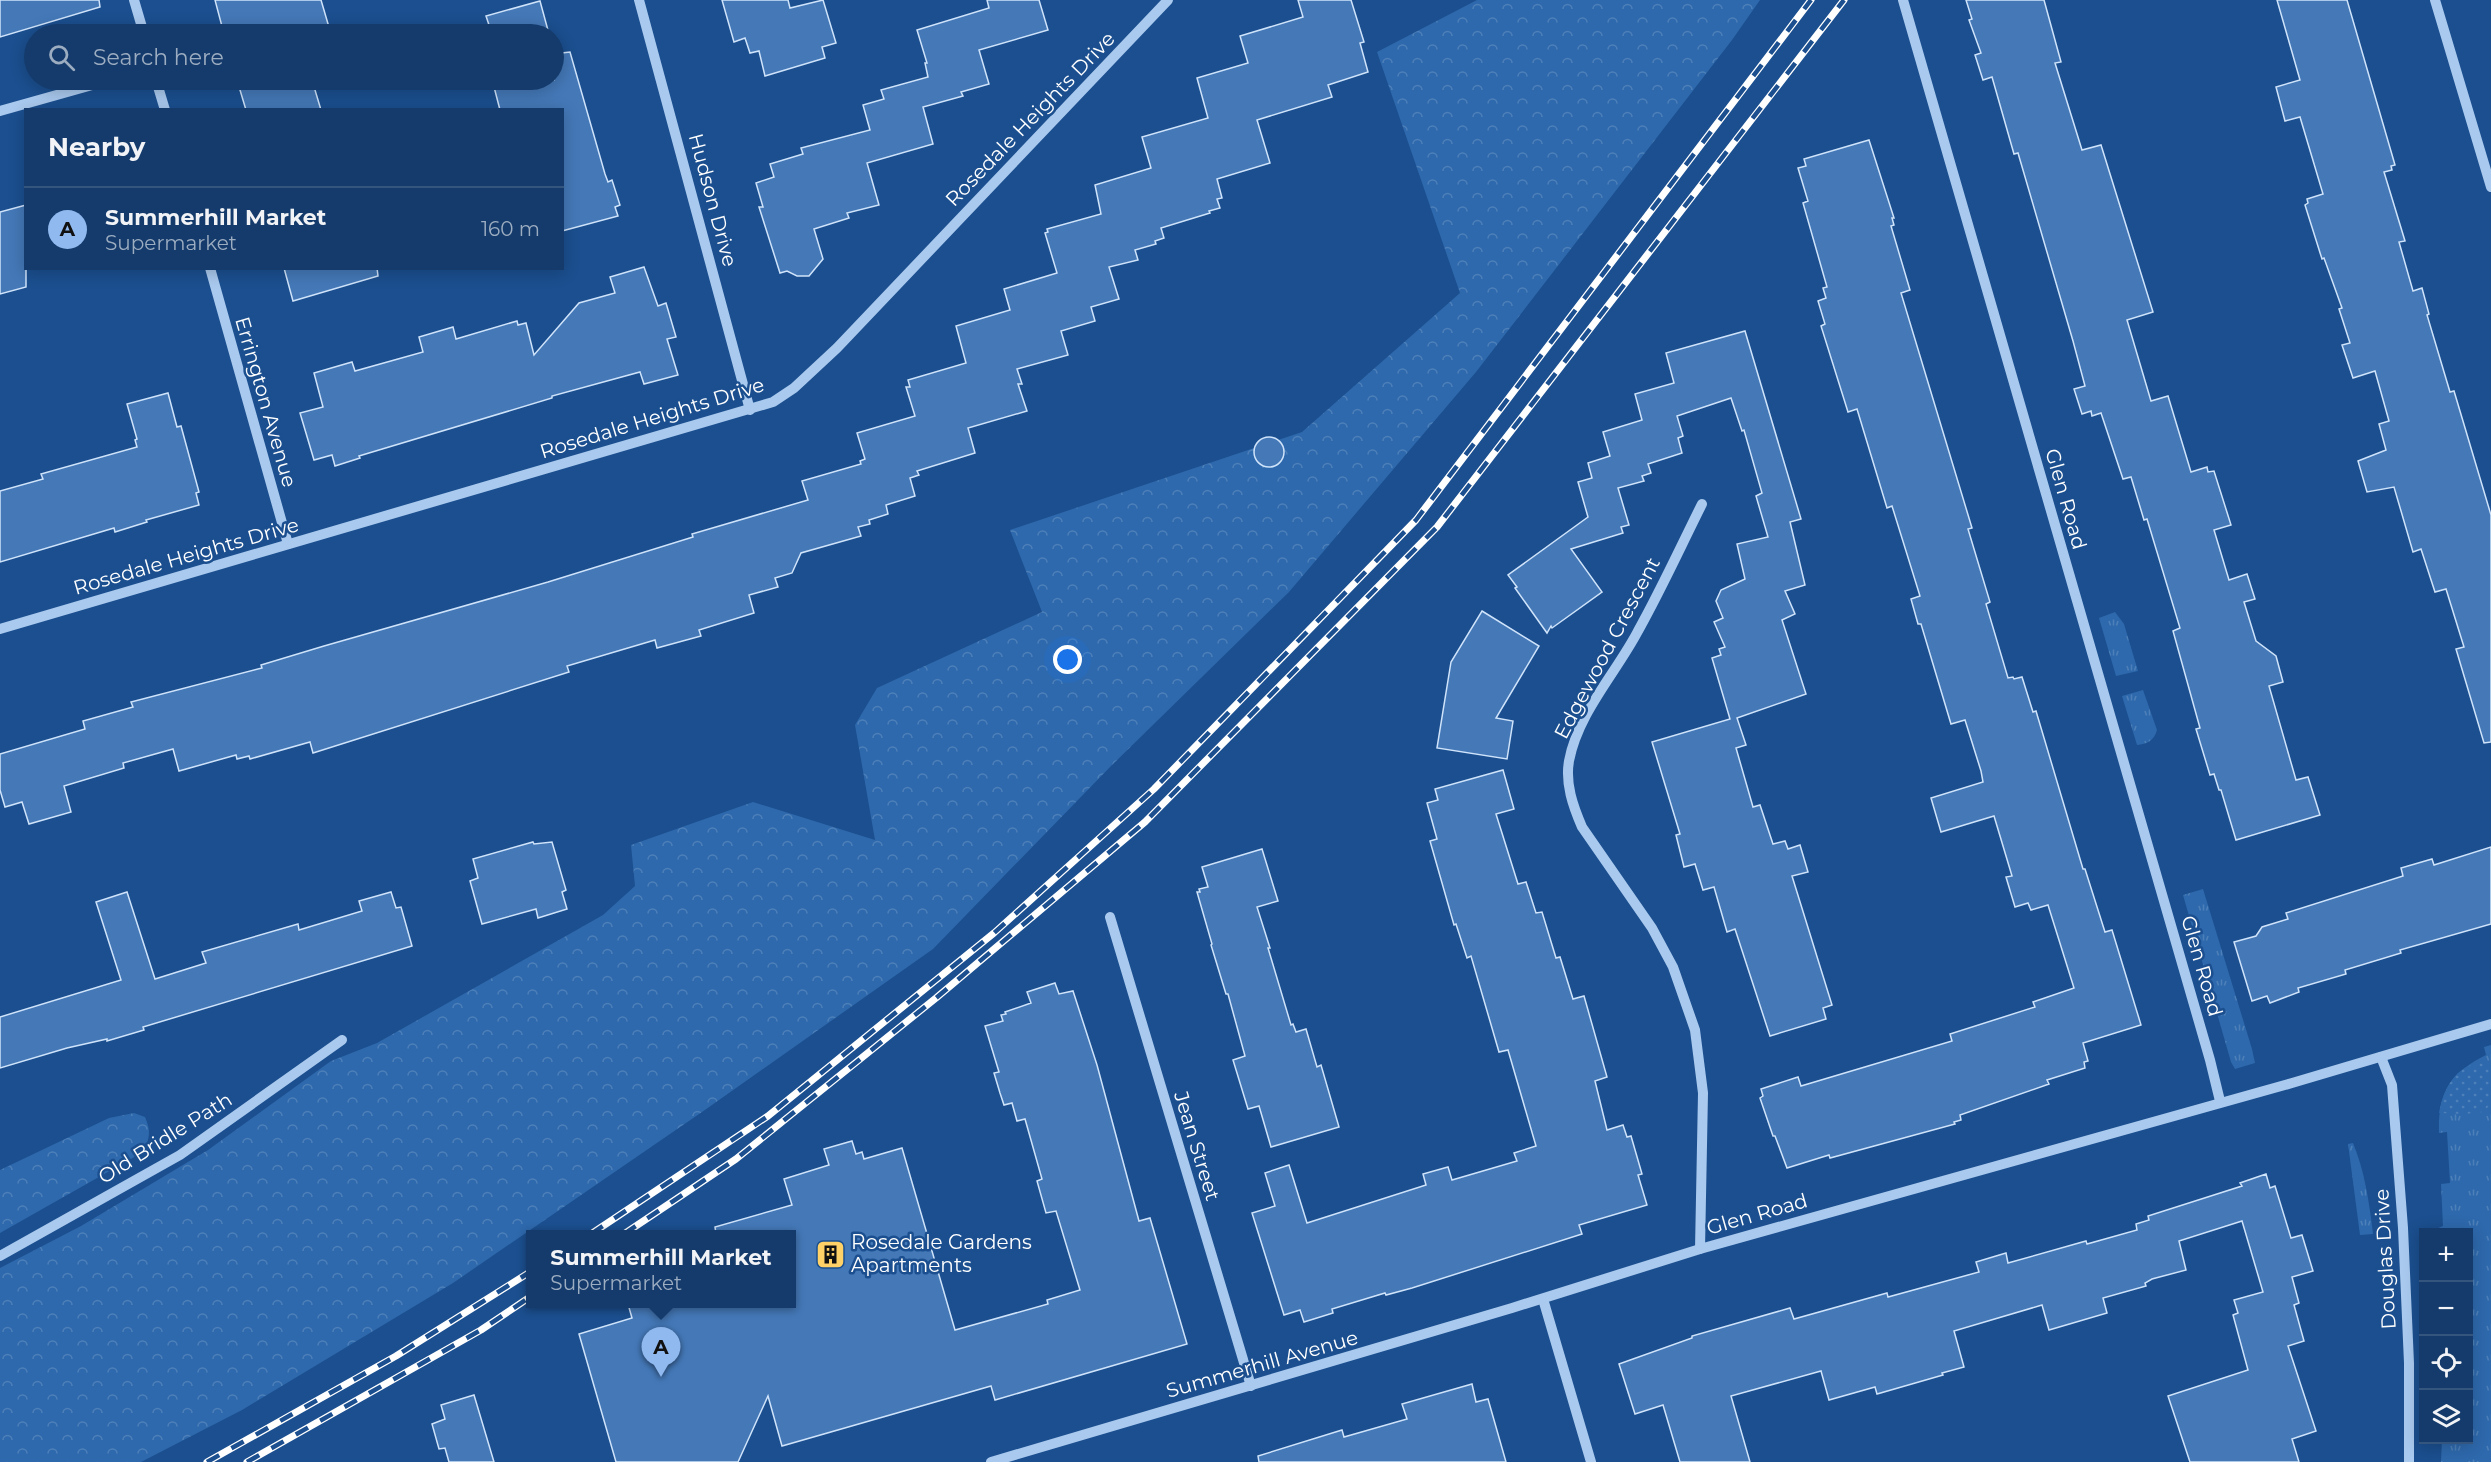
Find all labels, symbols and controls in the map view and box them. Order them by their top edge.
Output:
search box [24,24,564,90]
street label: Rosedale Heights Drive [940,27,1120,211]
icon: search [45,41,78,74]
text: Search here [93,44,224,71]
text: Nearby [48,131,145,163]
street label: Hudson Drive [684,131,742,269]
text: Summerhill Market [105,204,326,231]
text: A [60,217,75,241]
text: 160 m [481,217,540,241]
text: Supermarket [105,231,237,255]
street label: Errington Avenue [230,314,302,490]
street label: Rosedale Heights Drive [537,372,767,464]
street label: Glen Road [2040,446,2092,552]
street label: Rosedale Heights Drive [71,512,301,600]
street label: Edgewood Crescent [1549,553,1665,743]
your location [1053,645,1082,674]
street label: Glen Road [2176,913,2228,1019]
street label: Old Bridle Path [94,1087,236,1189]
street label: Jean Street [1169,1088,1225,1203]
street label: Glen Road [1704,1188,1810,1240]
street label: Douglas Drive [2369,1188,2401,1330]
map controls [2419,1228,2473,1444]
button: + [2419,1228,2473,1282]
popup [526,1230,796,1308]
place label: Rosedale Gardens Apartments [851,1230,1032,1277]
building icon: Rosedale Gardens Apartments [814,1238,846,1270]
text: Summerhill Market [550,1244,772,1271]
text: Supermarket [550,1271,682,1295]
button: − [2419,1282,2473,1336]
street label: Summerhill Avenue [1163,1325,1361,1403]
pin: A [642,1328,680,1377]
button: locate [2419,1336,2473,1390]
button: layers [2419,1390,2473,1444]

